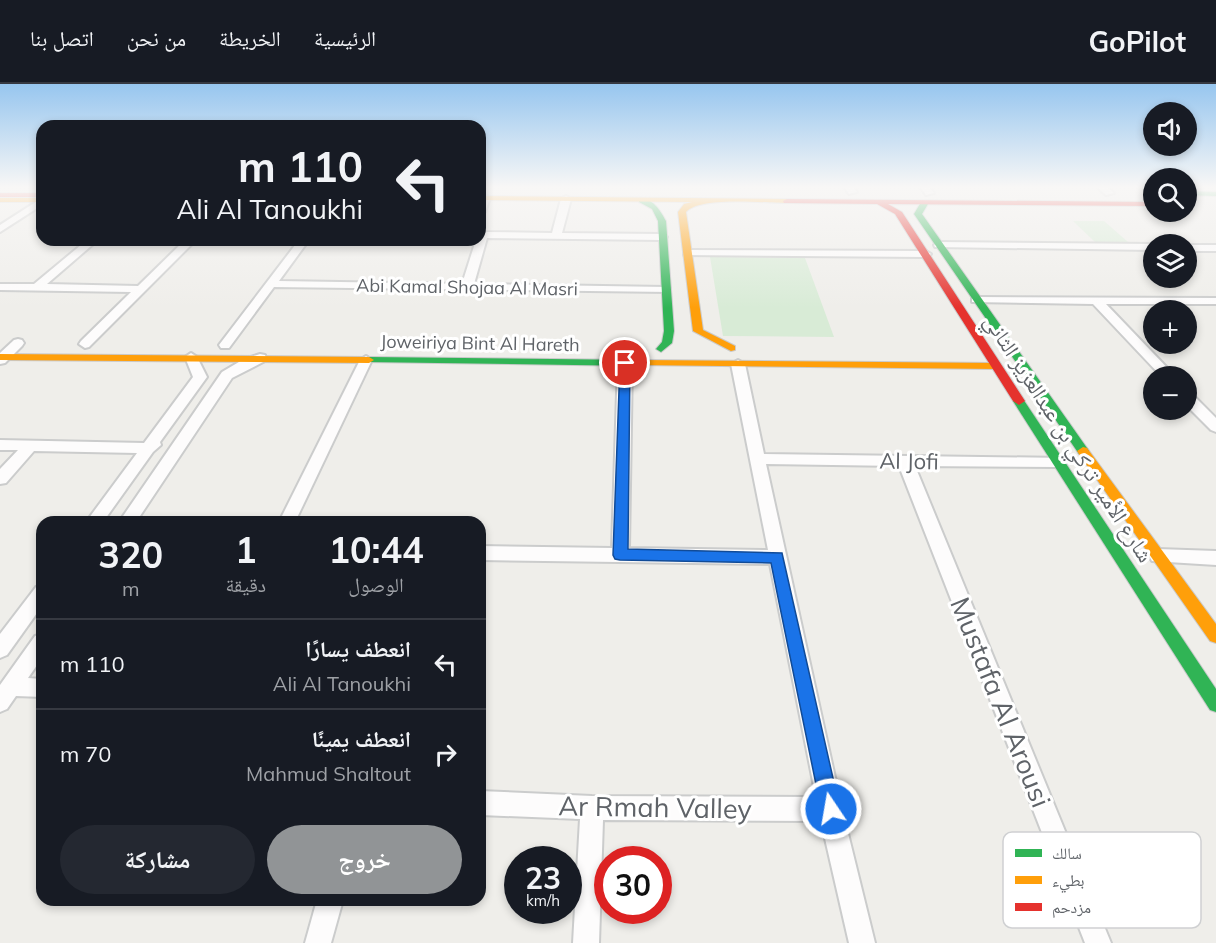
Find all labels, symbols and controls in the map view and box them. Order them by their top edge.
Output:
text: GoPilot [1088,24,1186,59]
text: اتصل بنا [30,25,94,51]
text: من نحن [127,25,186,51]
text: الخريطة [219,25,281,51]
text: الرئيسية [314,25,376,51]
map controls [1143,102,1197,420]
button: sound [1143,102,1197,156]
text: 110 m [238,140,363,193]
icon: left [384,144,462,222]
button: search [1143,168,1197,222]
text: Ali Al Tanoukhi [177,192,363,226]
button: layers [1143,234,1197,288]
street label: Abi Kamal Shojaa Al Masri [356,274,578,300]
button: + [1143,300,1197,354]
street label: شارع الأمير تركي بن عبدالعزيز الثاني [975,309,1160,569]
street label: Joweiriya Bint Al Hareth [380,330,580,356]
pin [599,337,650,388]
icon: arrive [608,346,641,379]
button: − [1143,366,1197,420]
street label: Al Jofi [879,446,939,476]
text: 1 [235,527,257,572]
text: 10:44 [328,527,424,572]
text: 320 [98,532,163,577]
text: دقيقة [225,572,266,597]
text: الوصول [348,572,404,597]
text: m [122,576,139,601]
street label: Mustafa Al Arousi [943,592,1059,812]
text: انعطف يسارًا [305,635,411,663]
icon: left [429,648,462,681]
text: 110 m [60,650,125,678]
text: Ali Al Tanoukhi [273,671,411,696]
text: انعطف يمينًا [312,725,411,753]
icon: right [429,738,462,771]
text: 70 m [60,740,111,768]
text: Mahmud Shaltout [246,761,411,786]
position arrow [799,777,863,841]
street label: Ar Rmah Valley [558,788,753,826]
button: مشاركة [60,825,255,894]
button: خروج [267,825,462,894]
legend [1003,832,1201,928]
text: سالك [1052,843,1082,863]
speed limit sign: 30 [594,846,672,924]
text: 23 [525,859,561,897]
text: بطيء [1052,870,1084,893]
text: km/h [526,891,560,910]
text: مزدحم [1052,897,1091,918]

